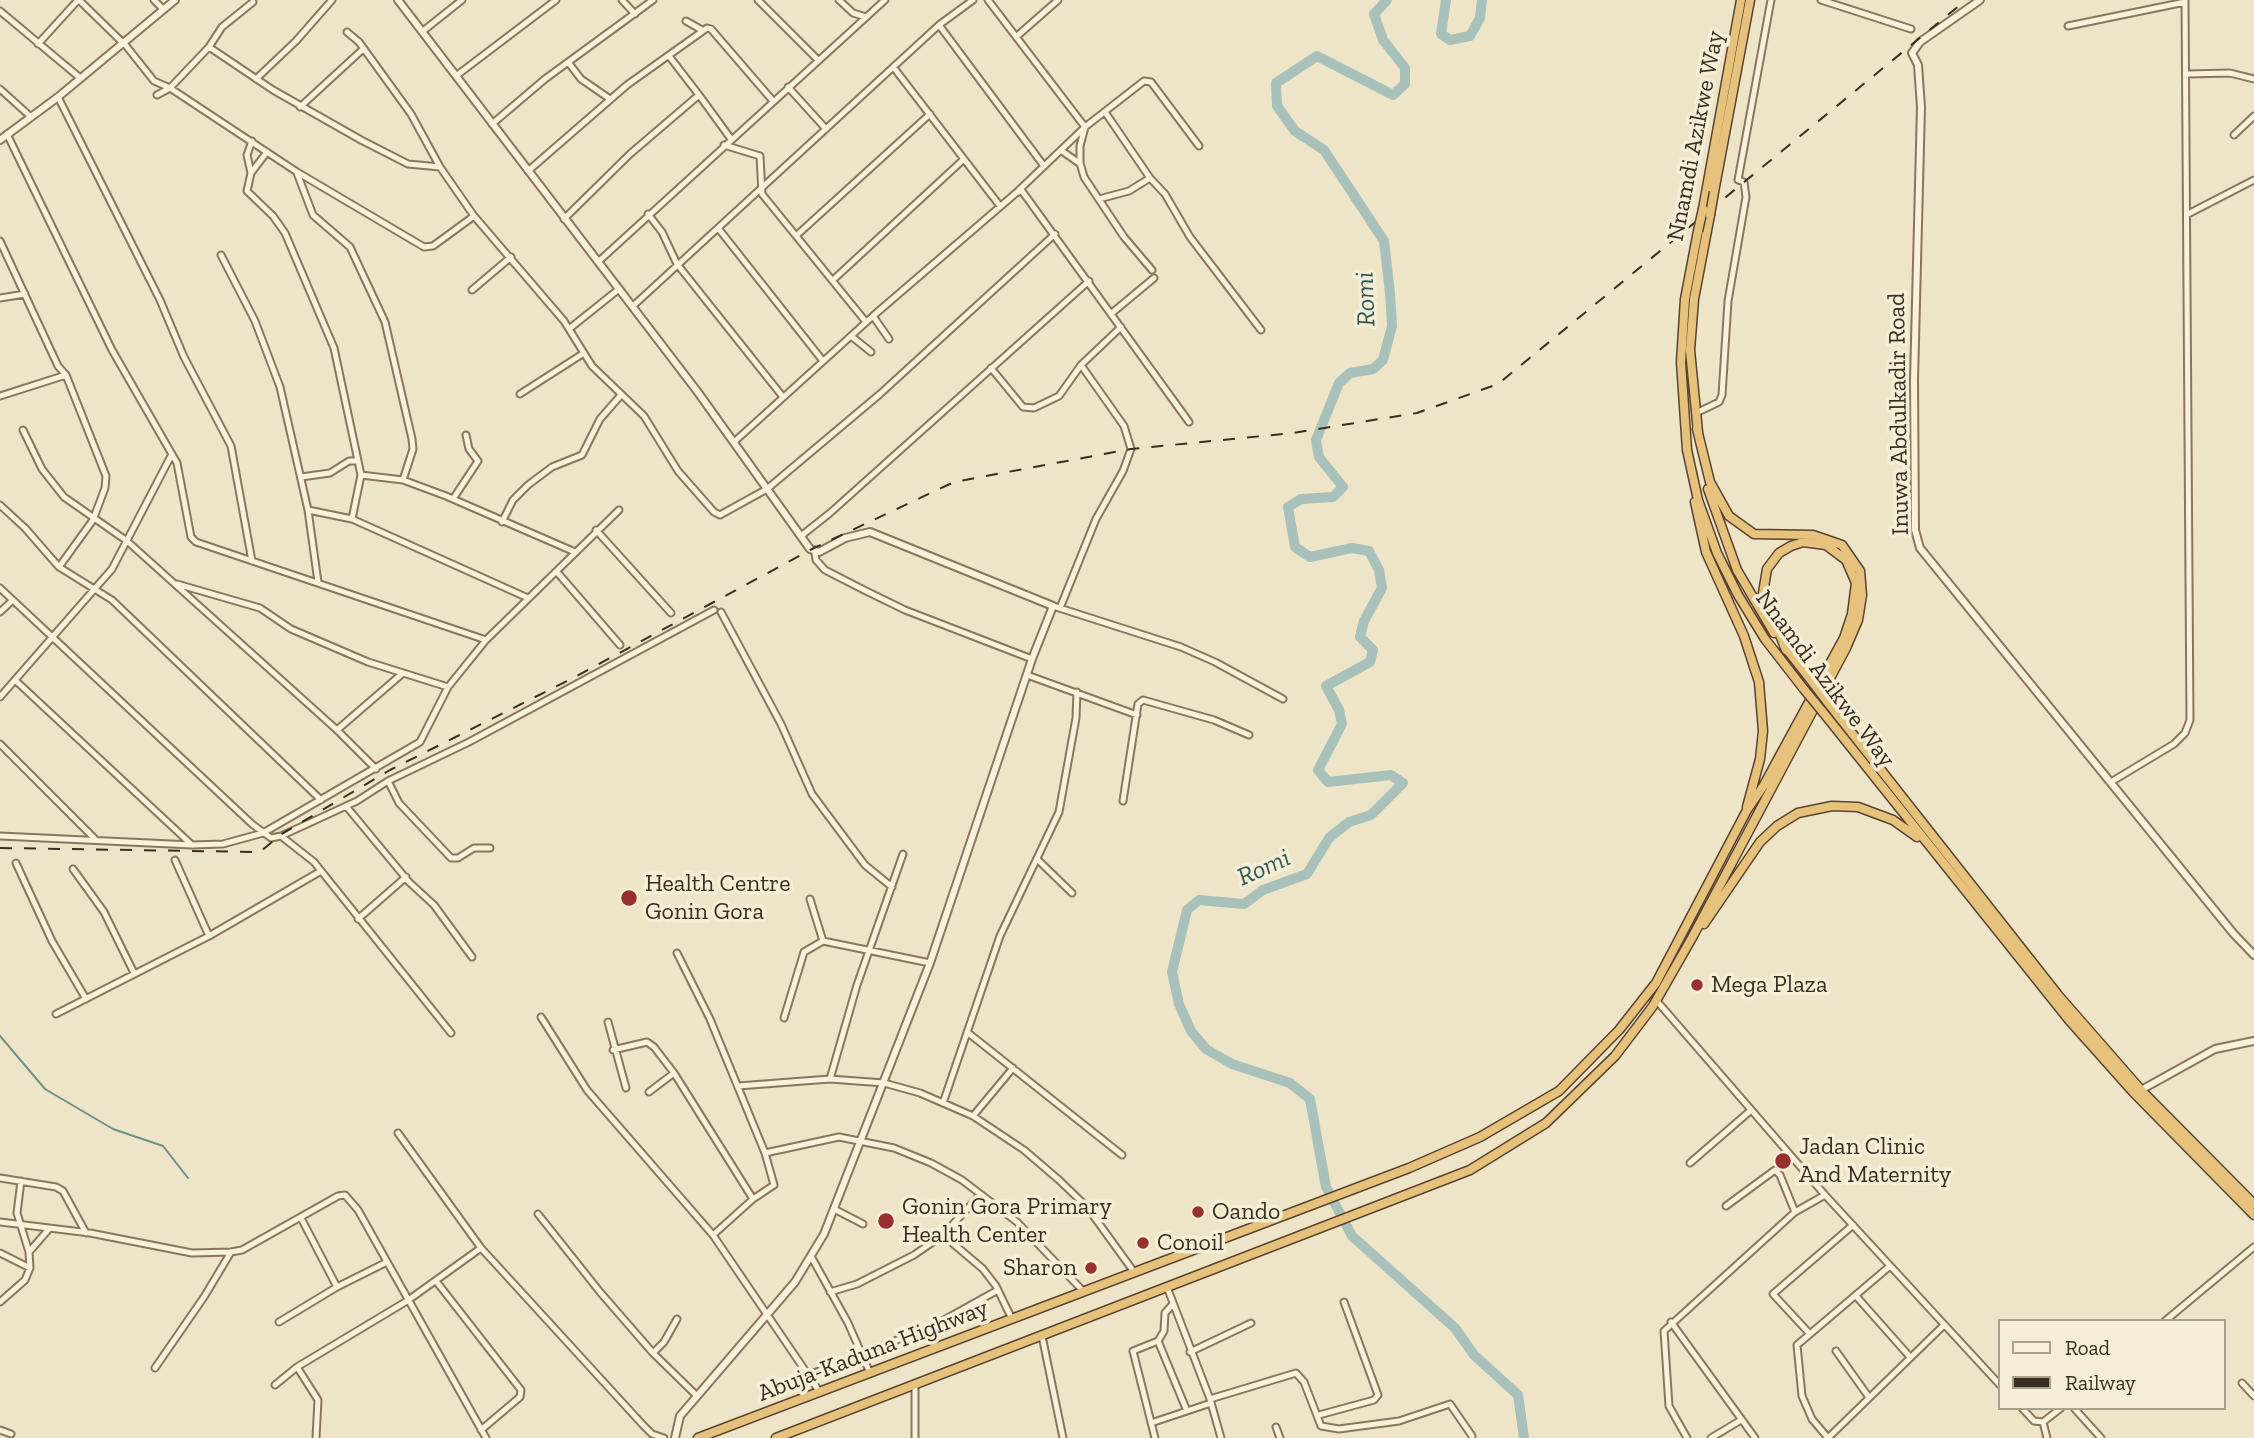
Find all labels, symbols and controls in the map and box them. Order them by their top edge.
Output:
street label: Nnamdi Azikwe Way [1661,28,1731,244]
water label: Romi [1349,271,1383,327]
street label: Inuwa Abdulkadir Road [1882,292,1916,536]
street label: Nnamdi Azikwe Way [1749,585,1901,773]
water label: Romi [1233,843,1295,893]
place label: Health Centre Gonin Gora [645,870,790,926]
marker: Health Centre Gonin Gora [619,888,639,908]
place label: Mega Plaza [1711,971,1828,999]
marker: Mega Plaza [1689,977,1705,993]
place label: Jadan Clinic And Maternity [1799,1133,1951,1189]
marker: Jadan Clinic And Maternity [1773,1151,1793,1171]
place label: Gonin Gora Primary Health Center [902,1193,1112,1249]
place label: Oando [1212,1198,1280,1226]
marker: Oando [1190,1204,1206,1220]
marker: Gonin Gora Primary Health Center [876,1211,896,1231]
place label: Conoil [1157,1229,1224,1257]
marker: Conoil [1135,1235,1151,1251]
place label: Sharon [1003,1254,1077,1282]
marker: Sharon [1083,1260,1099,1276]
street label: Abuja-Kaduna Highway [754,1294,992,1408]
legend [1998,1319,2226,1410]
text: Road [2065,1335,2110,1360]
text: Railway [2065,1370,2136,1395]

